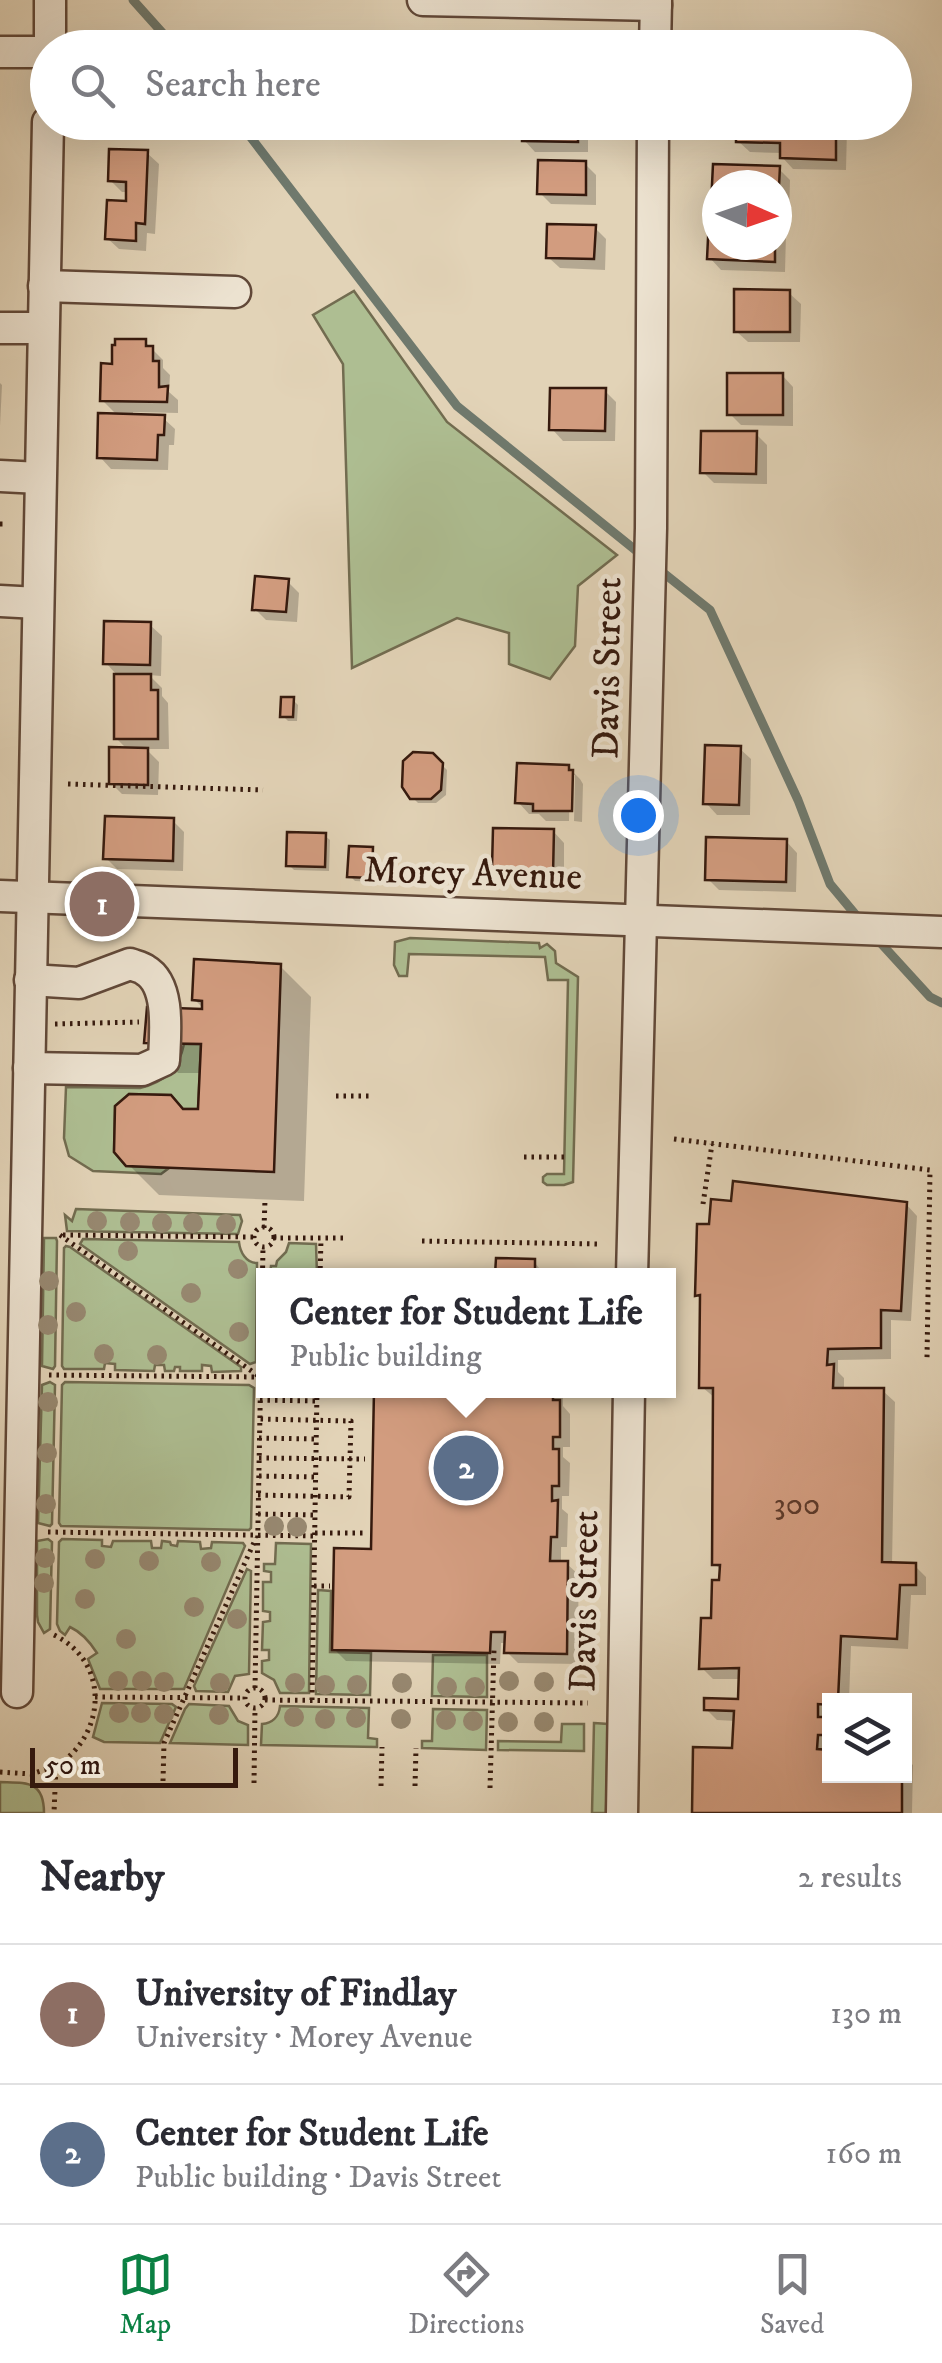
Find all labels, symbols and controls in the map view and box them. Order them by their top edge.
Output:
search box [30,30,912,140]
icon: search [65,58,120,113]
text: Search here [145,61,321,109]
north arrow [702,170,792,260]
street label: Davis Street [582,577,634,759]
your location [613,790,664,841]
street label: Morey Avenue [363,846,583,902]
pin: 1 [70,866,134,942]
popup [256,1268,676,1398]
text: Center for Student Life [289,1289,643,1337]
text: Public building [289,1337,481,1377]
pin: 2 [434,1430,498,1506]
house number: 300 [774,1485,820,1525]
street label: Davis Street [559,1510,611,1692]
map controls [822,1693,912,1783]
button: layers [822,1693,912,1783]
scale bar [30,1743,238,1788]
text: 50 m [45,1748,101,1783]
text: Nearby [40,1852,164,1904]
text: 2 results [798,1858,902,1898]
text: University of Findlay [135,1970,456,2018]
text: 1 [67,1994,78,2034]
text: 130 m [830,1994,902,2034]
text: University · Morey Avenue [135,2018,473,2058]
text: Center for Student Life [135,2110,488,2158]
text: 2 [65,2134,80,2174]
text: 160 m [826,2134,902,2174]
text: Public building · Davis Street [135,2158,502,2198]
tab: Map [118,2247,173,2342]
tab: Directions [408,2247,524,2342]
tab: Saved [760,2247,824,2342]

